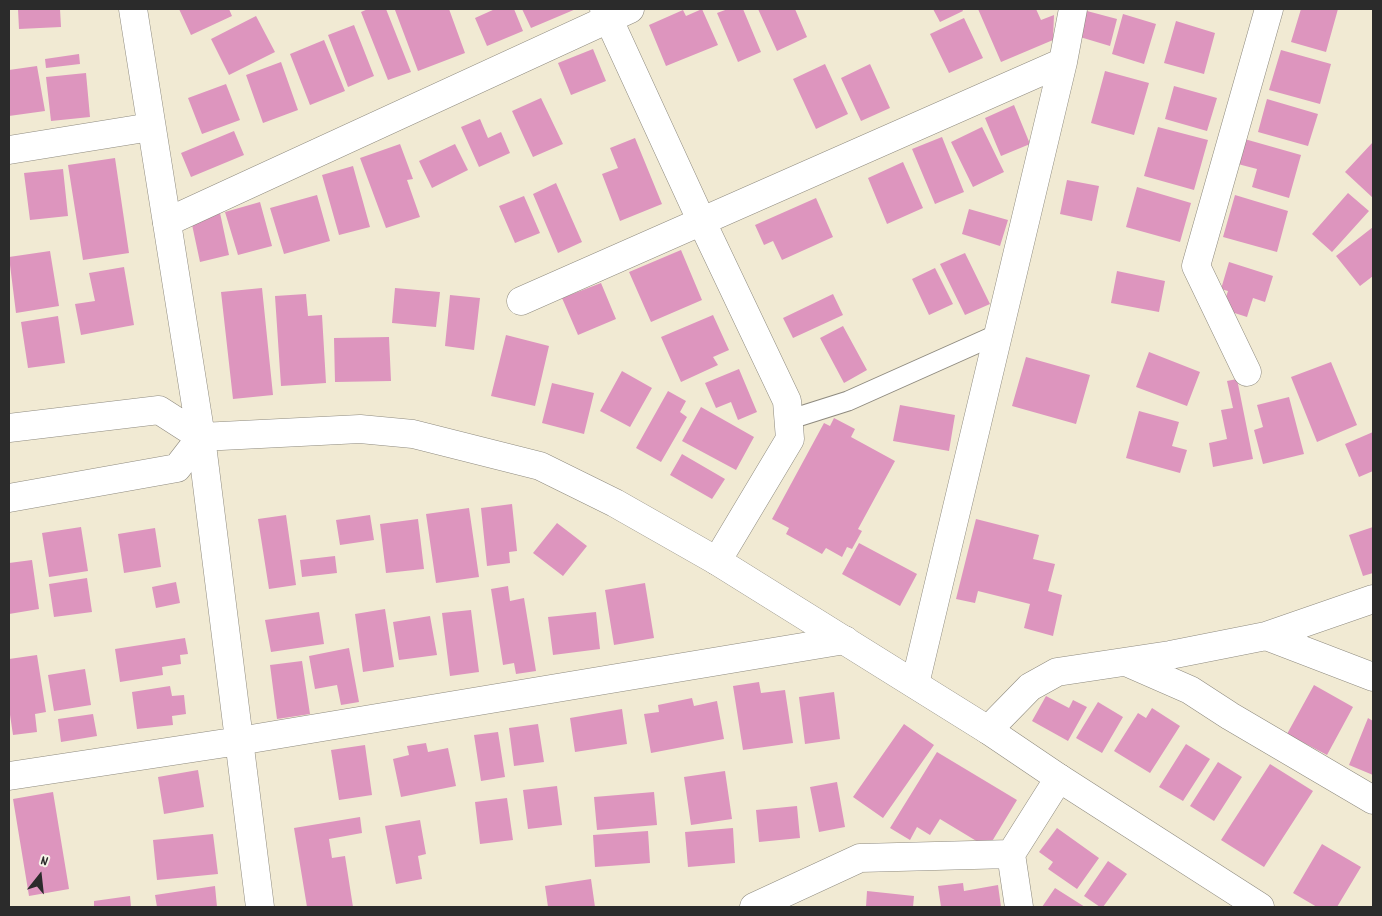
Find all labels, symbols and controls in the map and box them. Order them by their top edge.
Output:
north arrow [15,851,65,901]
text: N [38,851,50,872]

